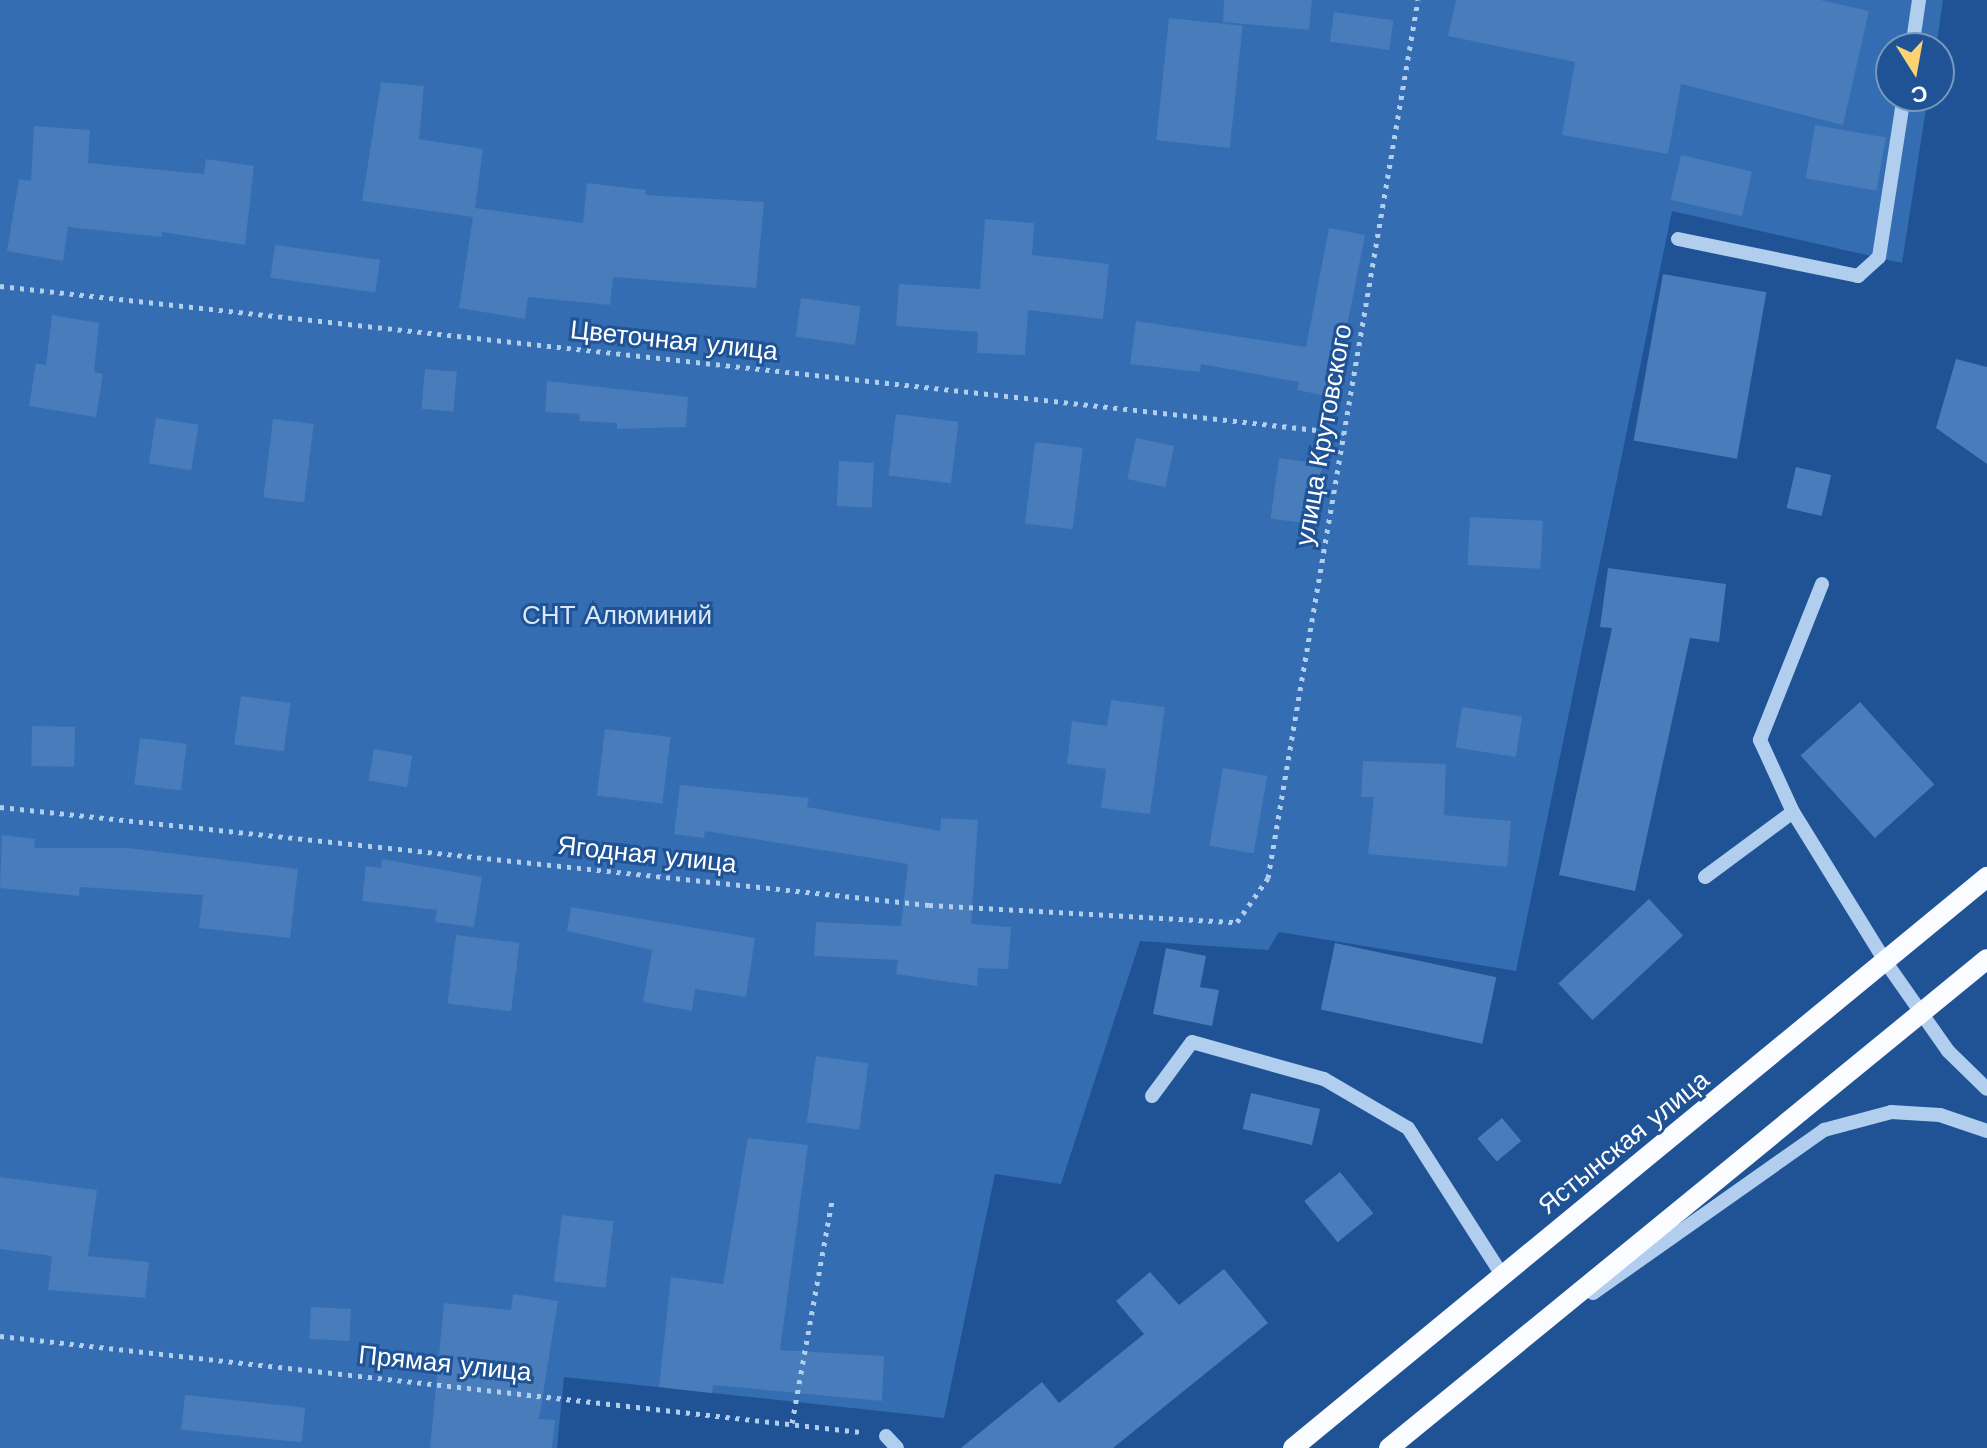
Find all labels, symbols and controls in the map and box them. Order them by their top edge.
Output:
north arrow [1875,32,1955,112]
text: С [1909,80,1929,108]
street label: Цветочная улица [569,315,779,367]
street label: улица Крутовского [1289,322,1359,548]
park label: СНТ Алюминий [522,600,712,632]
street label: Ягодная улица [556,830,738,880]
street label: Ястынская улица [1532,1065,1716,1221]
street label: Прямая улица [357,1339,533,1389]

